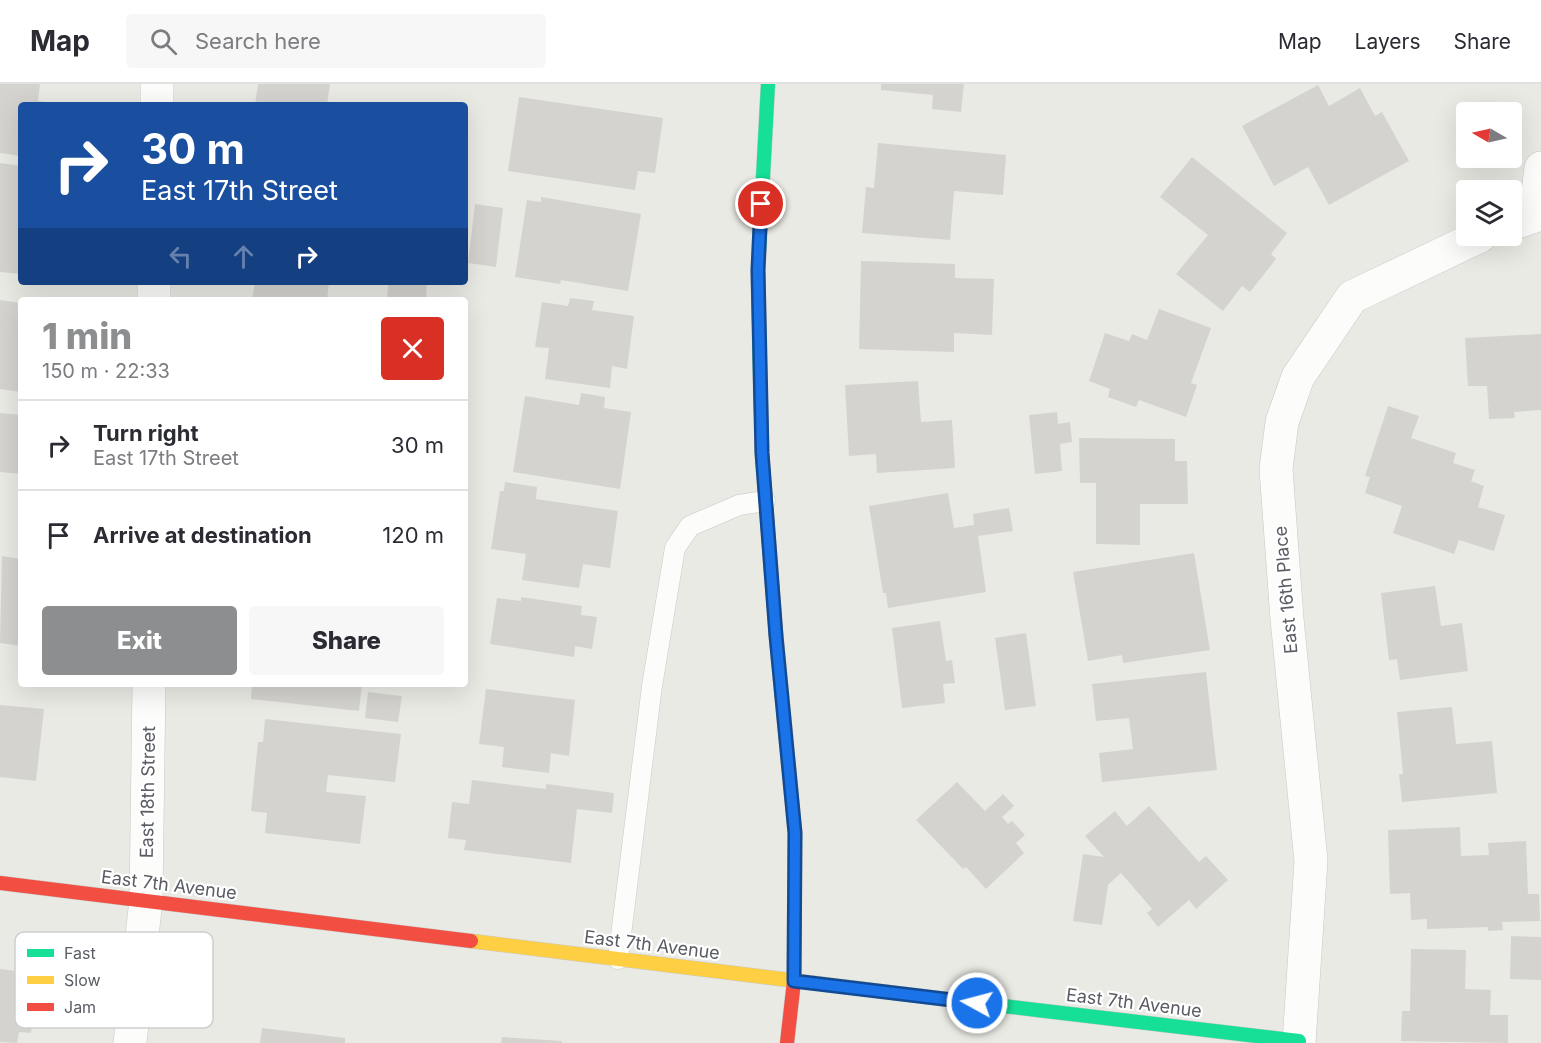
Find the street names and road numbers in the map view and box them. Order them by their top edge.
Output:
street label: East 16th Place [1269,525,1302,655]
street label: East 18th Street [136,726,159,858]
street label: East 7th Avenue [100,866,238,903]
street label: East 7th Avenue [583,926,721,963]
street label: East 7th Avenue [1065,984,1203,1021]

